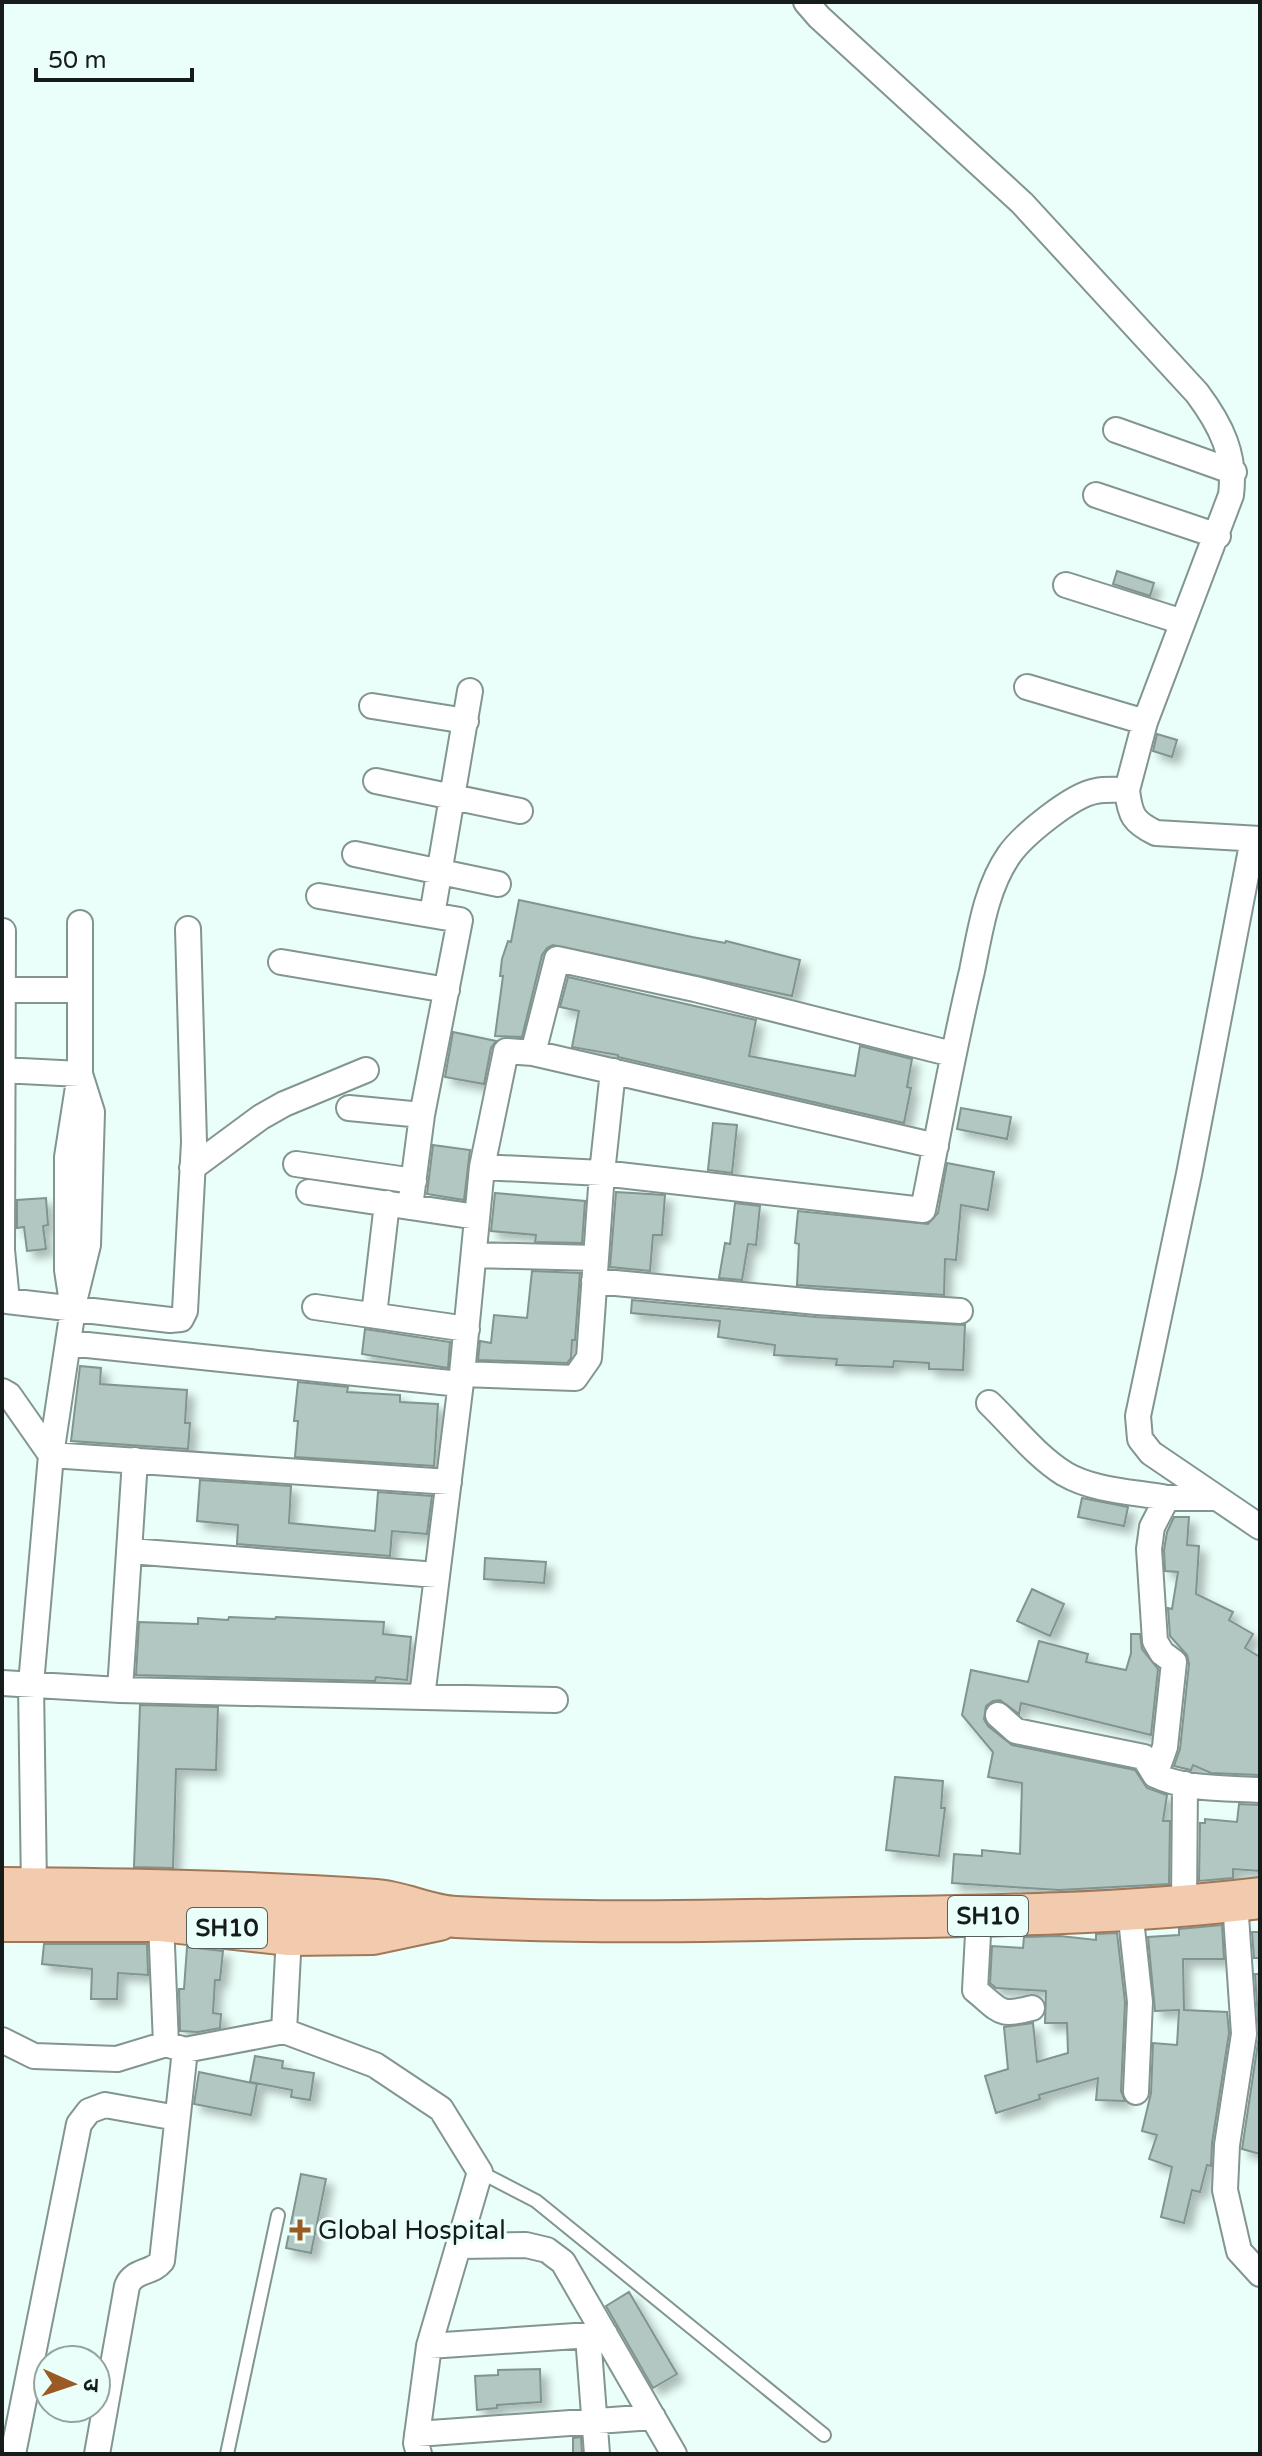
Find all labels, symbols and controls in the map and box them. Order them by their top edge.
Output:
scale bar [36,32,192,82]
text: 50 m [48,46,106,75]
road number: SH10 [948,1896,1028,1936]
road number: SH10 [187,1908,267,1948]
place label: Global Hospital [318,2215,506,2246]
marker: Global Hospital [289,2219,311,2241]
north arrow [32,2344,112,2424]
text: उ [78,2378,104,2393]

